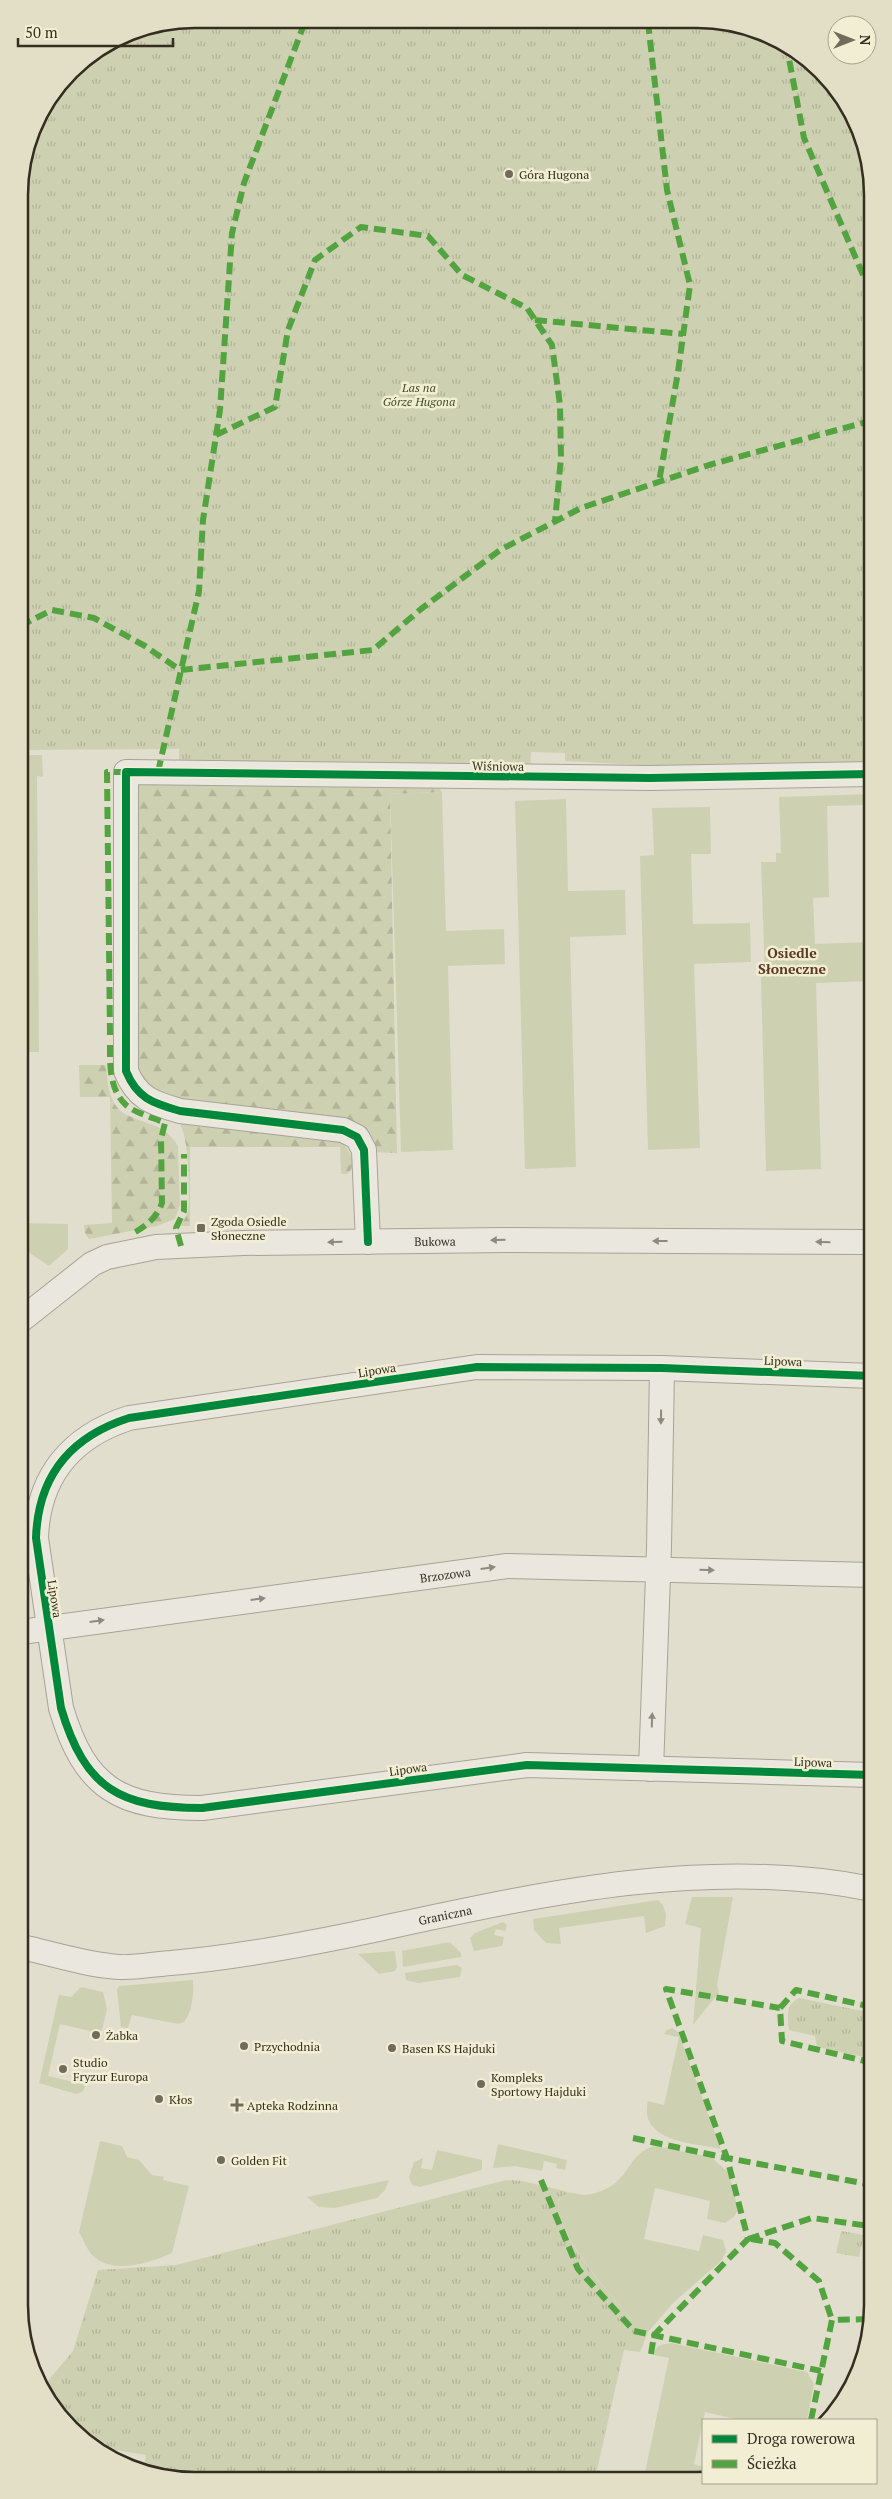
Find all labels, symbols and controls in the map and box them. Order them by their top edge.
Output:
scale bar [18,15,172,47]
north arrow [827,15,877,65]
text: 50 m [25,22,58,42]
text: N [856,35,875,46]
place label: Góra Hugona [519,167,589,182]
marker: Góra Hugona [503,168,515,180]
park label: Las na Górze Hugona [383,380,455,409]
street label: Wiśniowa [472,758,524,774]
district label: Osiedle Słoneczne [758,943,826,978]
place label: Zgoda Osiedle Słoneczne [211,1214,287,1243]
marker: Zgoda Osiedle Słoneczne [195,1222,207,1234]
street label: Bukowa [414,1233,456,1249]
one-way arrow [489,1236,505,1244]
one-way arrow [652,1237,668,1245]
one-way arrow [327,1238,343,1246]
one-way arrow [814,1238,830,1246]
street label: Lipowa [764,1353,802,1369]
street label: Lipowa [357,1360,397,1380]
one-way arrow [657,1409,665,1425]
street label: Brzozowa [419,1564,472,1585]
one-way arrow [480,1564,496,1572]
one-way arrow [699,1566,715,1574]
street label: Lipowa [45,1579,65,1619]
one-way arrow [250,1595,266,1603]
one-way arrow [89,1617,105,1625]
one-way arrow [648,1712,656,1728]
street label: Lipowa [794,1754,832,1770]
street label: Lipowa [388,1759,428,1779]
street label: Graniczna [417,1902,473,1928]
place label: Żabka [106,2028,138,2043]
marker: Żabka [90,2029,102,2041]
place label: Przychodnia [254,2039,320,2054]
marker: Przychodnia [238,2040,250,2052]
place label: Basen KS Hajduki [402,2041,496,2056]
marker: Basen KS Hajduki [386,2042,398,2054]
place label: Studio Fryzur Europa [73,2055,148,2084]
marker: Studio Fryzur Europa [57,2063,69,2075]
place label: Kompleks Sportowy Hajduki [491,2070,586,2099]
marker: Kompleks Sportowy Hajduki [475,2078,487,2090]
place label: Kłos [169,2092,192,2107]
marker: Kłos [153,2093,165,2105]
place label: Apteka Rodzinna [247,2098,338,2113]
marker: Apteka Rodzinna [231,2099,243,2111]
place label: Golden Fit [231,2153,287,2168]
marker: Golden Fit [215,2154,227,2166]
legend [702,2419,877,2484]
text: Droga rowerowa [747,2428,856,2448]
text: Ścieżka [747,2453,797,2473]

